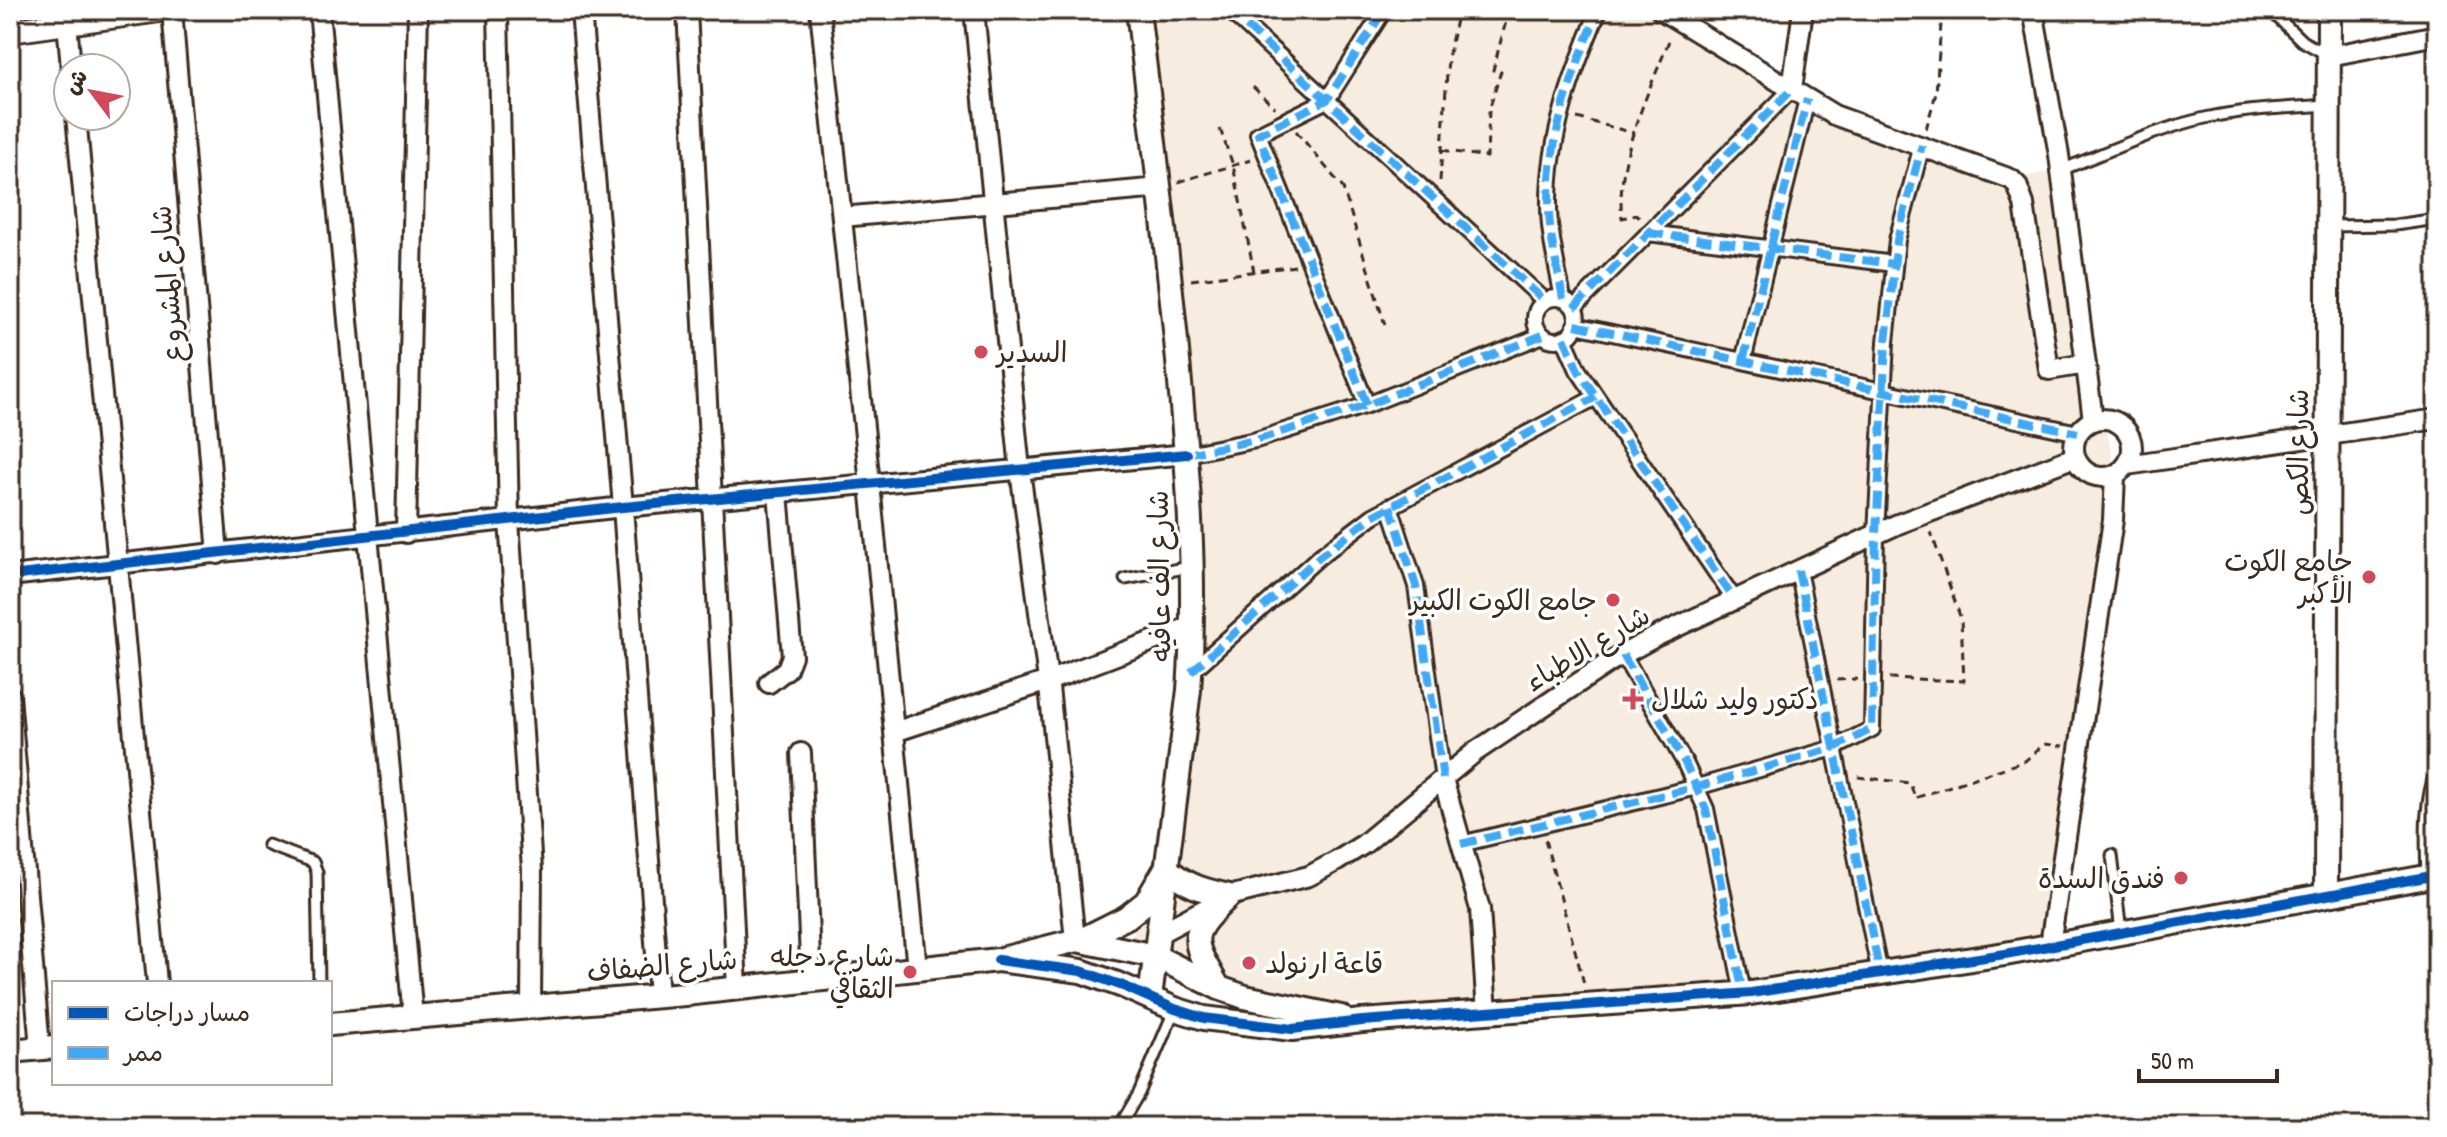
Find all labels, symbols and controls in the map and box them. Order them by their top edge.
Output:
north arrow [52,52,132,132]
text: ش [56,63,94,100]
street label: شارع المشروع [141,204,194,364]
place label: السدير [995,333,1067,371]
marker: السدير [972,343,990,361]
street label: شارع الكص [2279,389,2318,515]
street label: شارع الف عافيه [1139,490,1180,662]
place label: جامع الكوت الأكبر [2224,542,2353,612]
marker: جامع الكوت الأكبر [2360,568,2378,586]
place label: جامع الكوت الكبير [1408,581,1597,620]
marker: جامع الكوت الكبير [1604,591,1622,609]
street label: شارع الاطباء [1517,596,1657,701]
place label: دكتور وليد شلال [1651,680,1819,718]
marker: دكتور وليد شلال [1622,688,1644,710]
place label: فندق السدة [2038,859,2165,897]
marker: فندق السدة [2172,869,2190,887]
place label: شارع دجله الثقافي [771,937,894,1009]
street label: شارع الضفاف [585,939,739,992]
place label: قاعة ارنولد [1265,944,1383,982]
marker: قاعة ارنولد [1240,954,1258,972]
marker: شارع دجله الثقافي [901,963,919,981]
legend [52,981,332,1085]
text: مسار دراجات [124,996,250,1028]
scale bar [2139,1033,2277,1083]
text: ممر [122,1036,163,1068]
text: 50 m [2151,1044,2194,1076]

